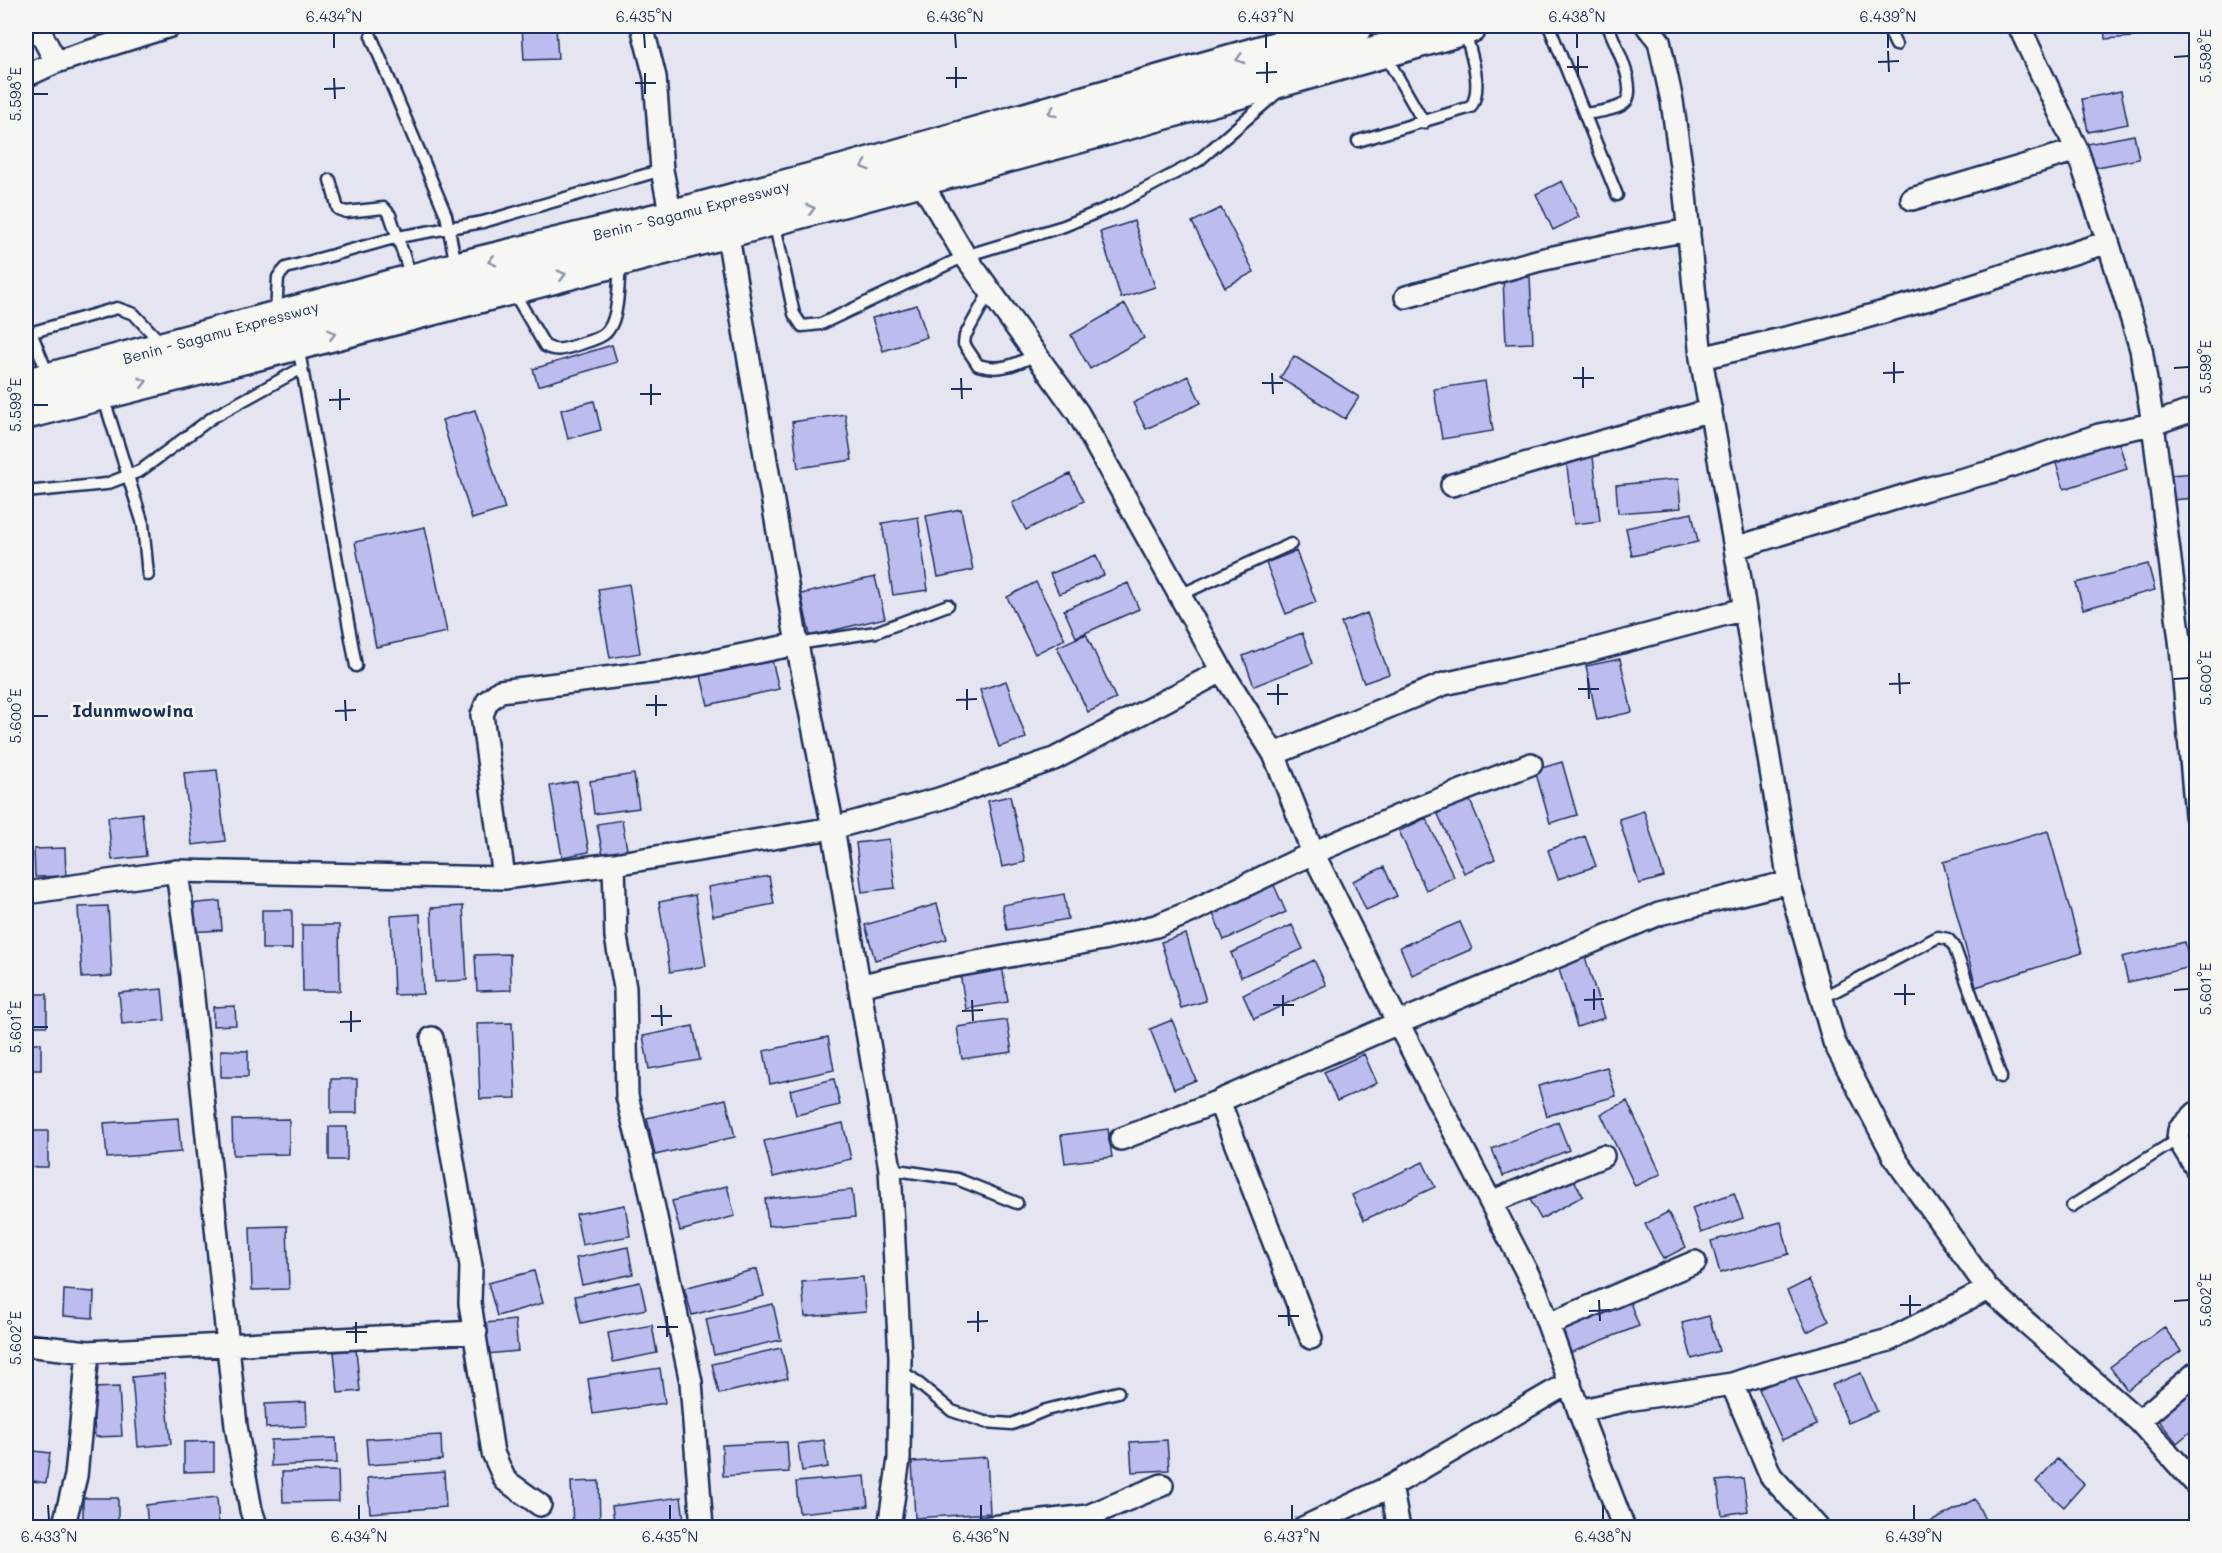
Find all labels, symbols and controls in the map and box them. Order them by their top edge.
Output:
text: 6.434°N [306,6,362,26]
text: 6.435°N [616,6,672,26]
text: 6.436°N [926,6,984,26]
text: 6.437°N [1238,6,1294,26]
text: 6.438°N [1548,6,1606,26]
text: 6.439°N [1860,6,1916,26]
text: 5.598°E [2195,28,2215,83]
one-way arrow [1235,52,1245,64]
text: 5.598°E [5,66,25,121]
one-way arrow [1047,105,1057,118]
one-way arrow [860,159,870,171]
street label: Benin - Sagamu Expressway [591,175,792,245]
one-way arrow [806,203,816,216]
one-way arrow [488,253,498,266]
one-way arrow [557,270,567,283]
street label: Benin - Sagamu Expressway [120,296,321,368]
one-way arrow [327,329,337,342]
text: 5.599°E [2195,340,2215,394]
one-way arrow [138,377,148,390]
text: 5.599°E [5,378,25,432]
text: 5.600°E [2195,650,2215,706]
text: 5.600°E [5,688,25,744]
district label: Idunmwowina [72,698,194,722]
text: 5.601°E [2195,962,2215,1015]
text: 5.601°E [5,1000,25,1053]
text: 5.602°E [2195,1272,2215,1327]
text: 5.602°E [5,1310,25,1365]
text: 6.433°N [21,1526,77,1546]
text: 6.434°N [331,1526,387,1546]
text: 6.435°N [642,1526,698,1546]
text: 6.436°N [952,1526,1010,1546]
text: 6.437°N [1264,1526,1320,1546]
text: 6.438°N [1574,1526,1632,1546]
text: 6.439°N [1886,1526,1942,1546]

